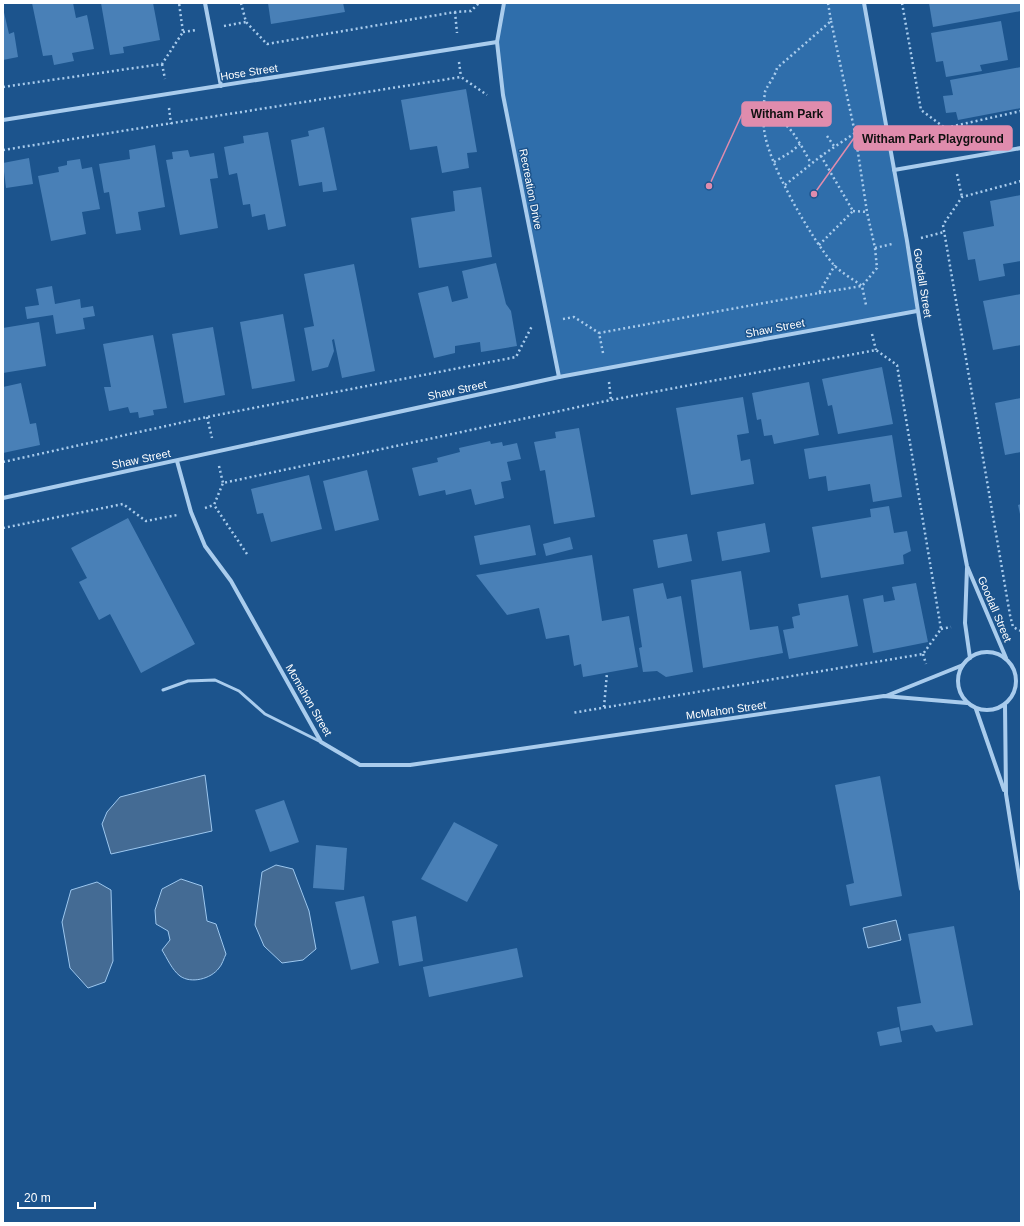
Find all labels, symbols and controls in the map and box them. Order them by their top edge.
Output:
street label: Hose Street [219,62,279,82]
callout: Witham Park [742,102,831,126]
text: Witham Park [751,107,824,121]
callout: Witham Park Playground [854,126,1012,150]
text: Witham Park Playground [862,132,1004,146]
street label: Recreation Drive [517,148,545,230]
street label: Goodall Street [912,247,934,319]
street label: Shaw Street [744,316,806,340]
street label: Shaw Street [426,378,488,402]
street label: Shaw Street [110,447,172,471]
street label: Goodall Street [976,574,1014,644]
street label: Mcmahon Street [284,662,334,738]
street label: McMahon Street [685,698,767,722]
scale bar [18,1184,95,1210]
text: 20 m [24,1191,51,1205]

